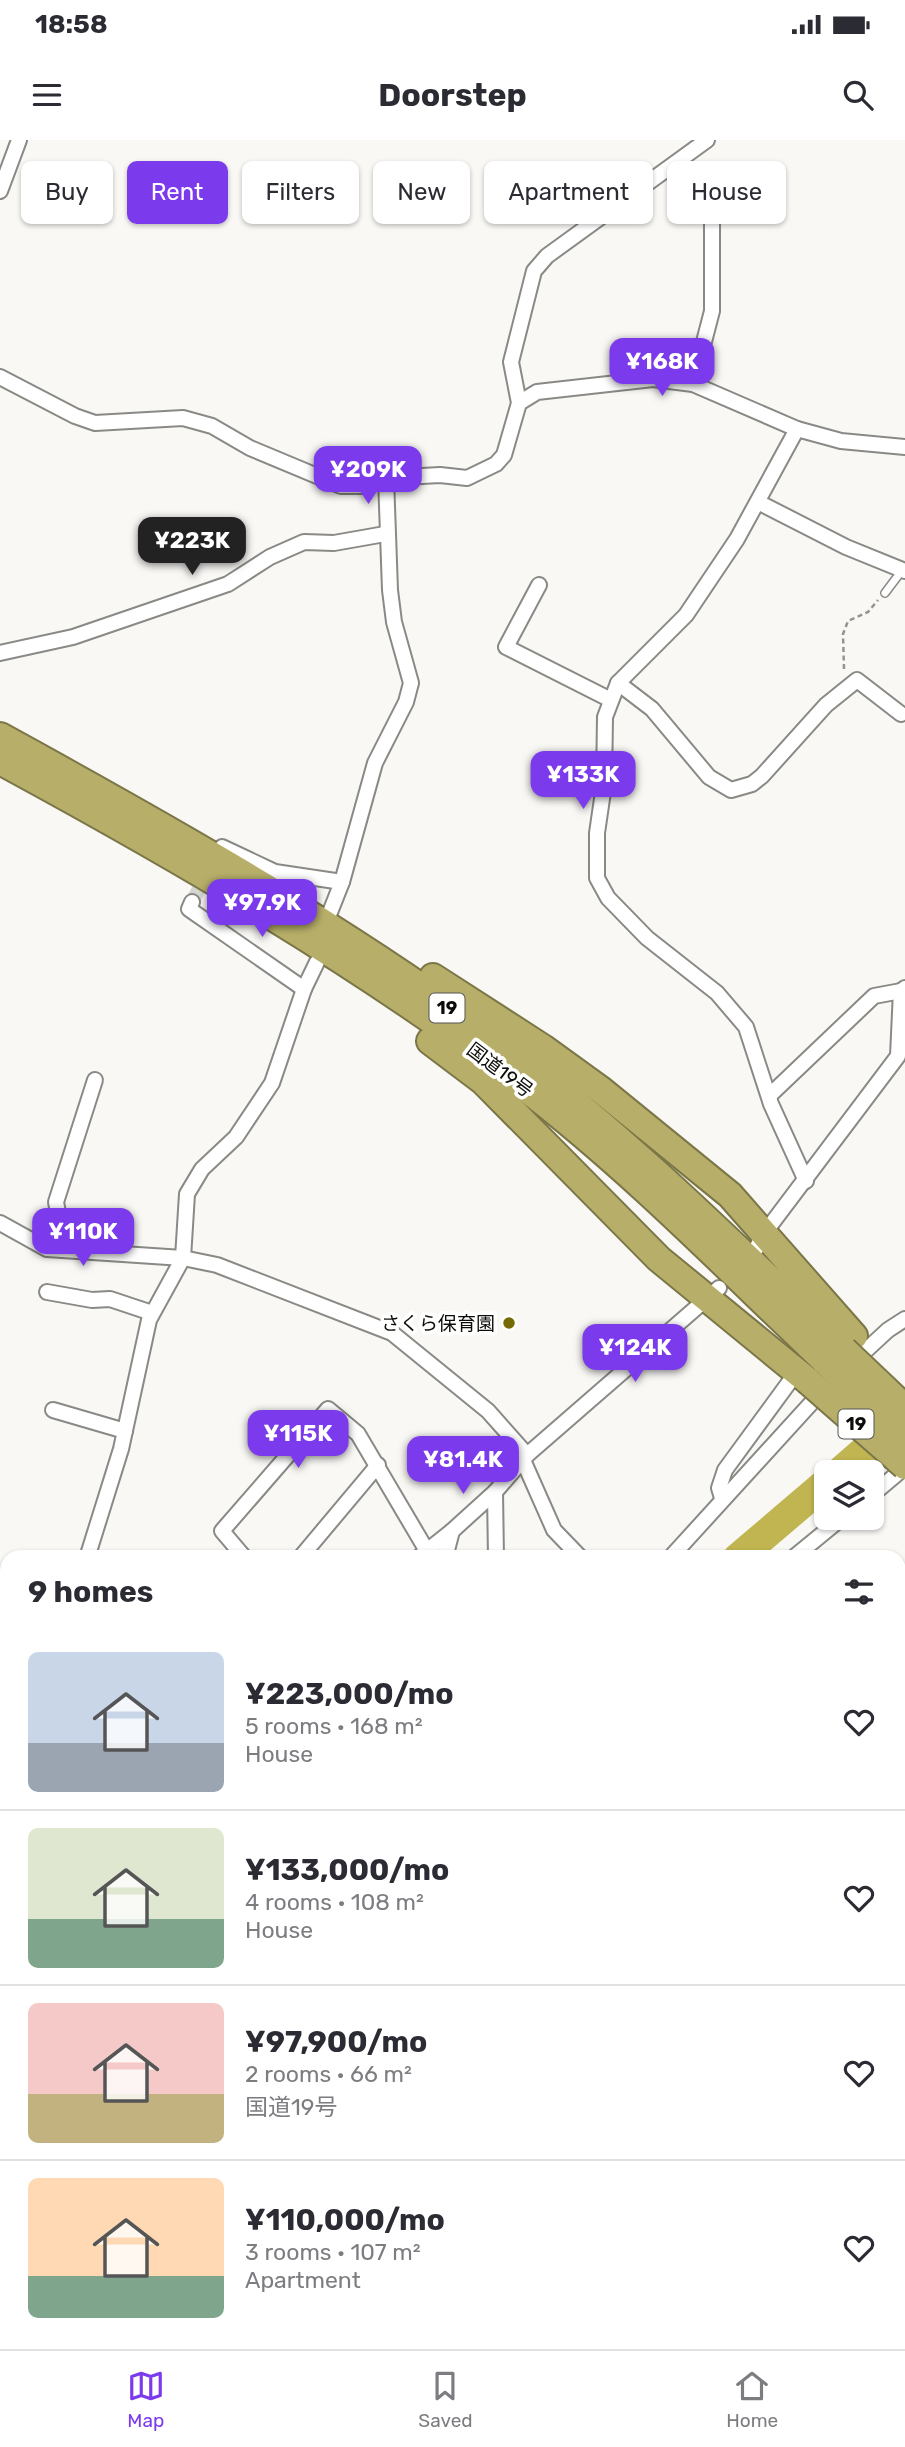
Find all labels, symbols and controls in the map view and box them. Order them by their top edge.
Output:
text: 18:58 [35,9,108,40]
icon: menu [28,76,66,114]
text: Doorstep [378,76,527,114]
icon: search [839,76,877,114]
chip: Buy [21,161,113,224]
chip: Rent [127,161,228,224]
chip: Filters [242,161,359,224]
chip: New [373,161,470,224]
chip: Apartment [484,161,653,224]
chip: House [667,161,786,224]
pin: ¥168K [613,338,711,398]
text: ¥168K [625,347,699,375]
pin: ¥209K [319,446,417,506]
text: ¥209K [330,455,406,483]
pin: ¥223K [143,518,241,577]
text: ¥223K [154,526,230,554]
pin: ¥133K [534,752,632,811]
text: ¥133K [547,760,619,788]
pin: ¥97.9K [205,880,319,939]
text: ¥97.9K [223,888,301,916]
road number: 19 [430,994,464,1022]
street label: 国道19号 [463,1038,537,1102]
pin: ¥110K [34,1208,132,1268]
text: ¥110K [48,1217,118,1245]
place label: さくら保育園 [381,1312,495,1335]
marker: さくら保育園 [501,1315,517,1331]
pin: ¥124K [586,1324,684,1384]
text: ¥124K [598,1333,672,1361]
road number: 19 [838,1409,874,1438]
pin: ¥115K [249,1410,347,1470]
text: ¥115K [264,1419,332,1447]
pin: ¥81.4K [406,1436,520,1496]
text: ¥81.4K [423,1445,503,1473]
map controls [814,1460,884,1530]
button: layers [814,1460,884,1530]
icon: filters [840,1573,878,1611]
text: 9 homes [28,1574,153,1610]
text: ¥223,000/mo [245,1676,454,1712]
icon: home [84,1680,168,1764]
icon: heart [840,1703,878,1741]
text: 5 rooms · 168 m² [245,1712,423,1740]
text: House [245,1740,313,1768]
text: ¥133,000/mo [245,1852,449,1888]
icon: home [84,1856,168,1940]
icon: heart [840,1879,878,1917]
text: 4 rooms · 108 m² [245,1888,424,1916]
text: House [245,1916,313,1944]
text: ¥97,900/mo [245,2024,427,2060]
icon: home [84,2031,168,2115]
icon: heart [840,2054,878,2092]
text: 2 rooms · 66 m² [245,2060,412,2088]
text: 国道19号 [245,2093,337,2121]
text: ¥110,000/mo [245,2202,445,2238]
icon: home [84,2206,168,2290]
icon: heart [840,2229,878,2267]
text: 3 rooms · 107 m² [245,2238,421,2266]
text: Apartment [245,2266,361,2294]
tab: Map [127,2367,165,2432]
tab: Saved [418,2367,473,2432]
tab: Home [726,2367,778,2432]

